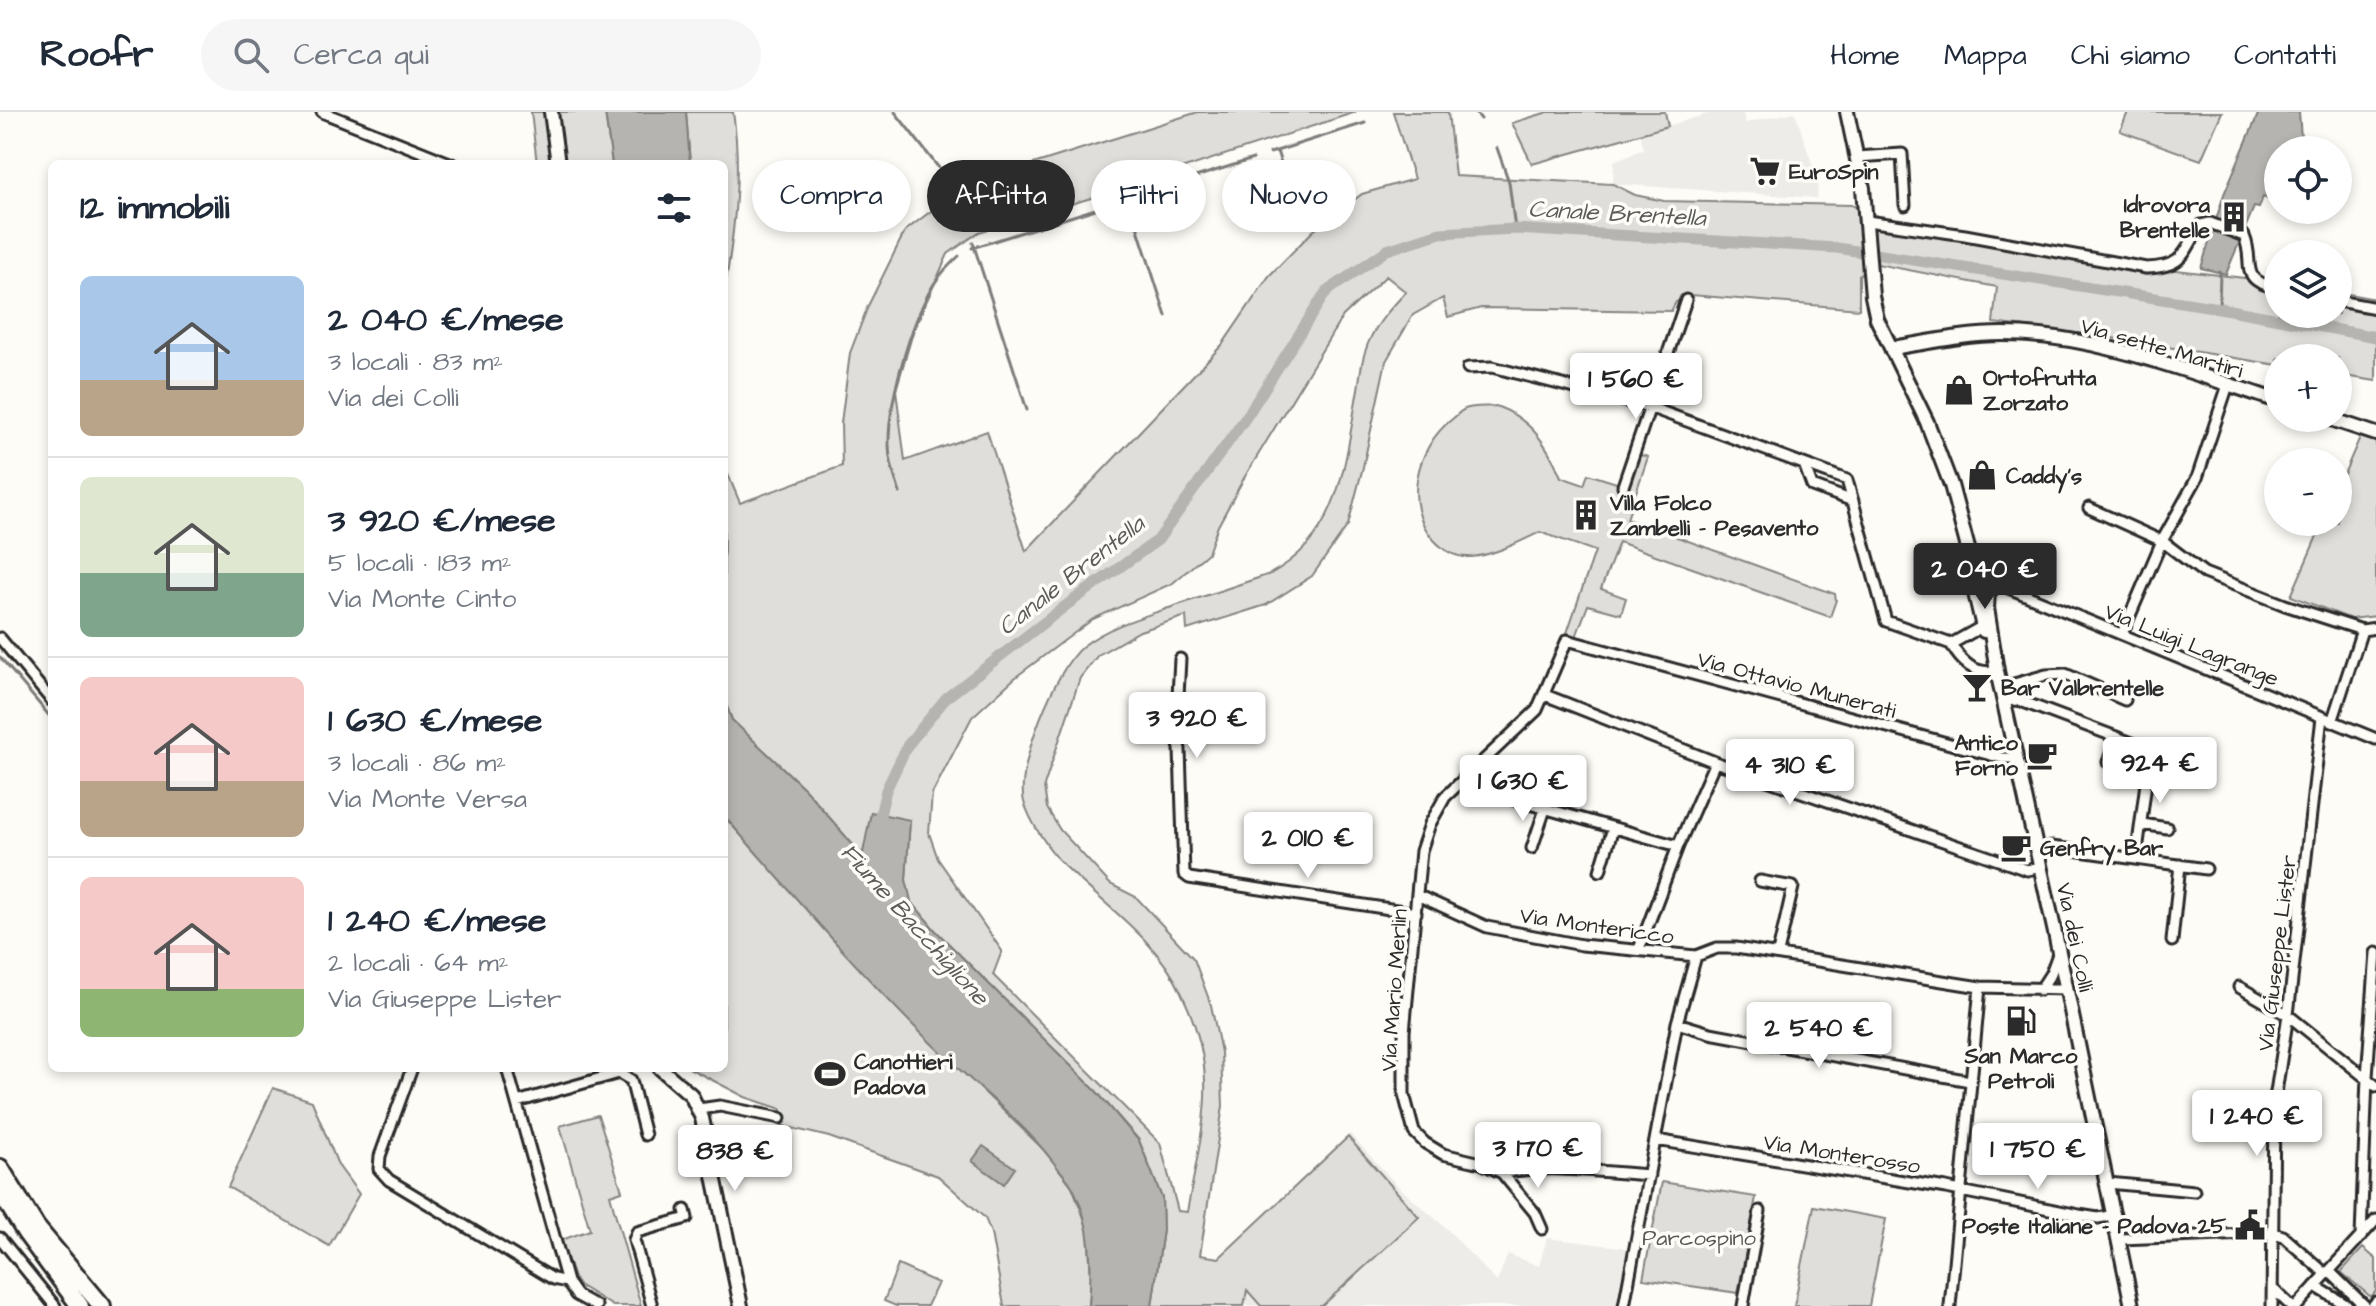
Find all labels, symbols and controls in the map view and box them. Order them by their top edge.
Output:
search box [201,19,761,91]
text: Roofr [40,29,153,81]
icon: search [229,33,273,77]
text: Cerca qui [293,34,429,76]
text: Home [1830,36,1900,75]
text: Mappa [1944,36,2027,75]
text: Chi siamo [2071,36,2190,75]
text: Contatti [2234,36,2336,75]
map controls [2264,136,2352,536]
button: locate [2264,136,2352,224]
supermarket icon: EuroSpin [1748,154,1782,188]
place label: EuroSpin [1789,157,1878,188]
chip: Compra [752,160,911,232]
chip: Affitta [927,160,1075,232]
chip: Filtri [1091,160,1206,232]
chip: Nuovo [1222,160,1356,232]
text: 12 immobili [80,184,229,232]
icon: filters [652,186,696,230]
place label: Idrovora Brentelle [2120,190,2211,246]
water label: Canale Brentella [1527,192,1708,236]
building icon: Idrovora Brentelle [2217,200,2251,234]
button: layers [2264,240,2352,328]
text: 2 040 €/mese [328,296,564,344]
icon: home [144,308,240,404]
street label: Via sette Martiri [2077,310,2247,386]
text: 3 locali · 83 m² [328,344,503,380]
button: + [2264,344,2352,432]
pin: 1 560 € [1562,353,1710,421]
text: 1 560 € [1588,361,1684,397]
place label: Ortofrutta Zorzato [1983,363,2097,419]
shop icon: Ortofrutta Zorzato [1942,373,1976,407]
text: Via dei Colli [328,380,459,416]
button: − [2264,448,2352,536]
shop icon: Caddy's [1965,458,1999,492]
place label: Caddy's [2006,461,2082,494]
place label: Villa Folco Zambelli - Pesavento [1609,488,1819,544]
text: 3 920 €/mese [328,497,556,545]
building icon: Villa Folco Zambelli - Pesavento [1569,498,1603,532]
water label: Canale Brentella [991,507,1153,644]
icon: home [144,509,240,605]
pin: 2 040 € [1911,543,2059,611]
text: 5 locali · 183 m² [328,545,512,581]
text: 2 040 € [1932,551,2038,587]
text: Via Monte Cinto [328,581,516,617]
street label: Via Luigi Lagrange [2099,596,2283,696]
street label: Via Ottavio Munerati [1694,644,1899,727]
bar icon: Bar Valbrentelle [1960,670,1994,704]
place label: Bar Valbrentelle [2001,673,2164,704]
pin: 3 920 € [1123,692,1271,760]
text: 1 630 €/mese [328,697,542,745]
text: 3 920 € [1147,700,1247,736]
icon: home [144,709,240,805]
place label: Antico Forno [1954,728,2019,784]
pin: 924 € [2104,737,2216,805]
cafe icon: Antico Forno [2025,738,2059,772]
pin: 4 310 € [1716,739,1864,807]
text: 3 locali · 86 m² [328,745,506,781]
text: 924 € [2121,745,2199,781]
text: 4 310 € [1744,747,1836,783]
pin: 1 630 € [1449,755,1597,823]
text: 1 630 € [1478,763,1568,799]
text: Via Monte Versa [328,781,527,817]
pin: 2 010 € [1234,812,1382,880]
text: 2 010 € [1262,820,1354,856]
cafe icon: Genfry Bar [1999,830,2033,864]
place label: Genfry Bar [2040,833,2164,866]
water label: Fiume Bacchiglione [832,836,997,1014]
street label: Via Giuseppe Lister [2250,853,2305,1053]
street label: Via dei Colli [2048,880,2101,995]
text: 1 240 €/mese [328,897,546,945]
street label: Via Montericco [1518,900,1676,953]
street label: Via Mario Merlin [1373,908,1416,1073]
icon: home [144,909,240,1005]
text: 2 locali · 64 m² [328,945,509,981]
text: Via Giuseppe Lister [328,981,561,1017]
pin: 2 540 € [1745,1002,1893,1070]
fuel station icon: San Marco Petroli [2004,1004,2038,1038]
text: 2 540 € [1765,1010,1873,1046]
place label: San Marco Petroli [1964,1041,2078,1097]
place label: Canottieri Padova [854,1047,953,1103]
sports icon: Canottieri Padova [813,1057,847,1091]
pin: 1 240 € [2183,1090,2331,1158]
text: 1 240 € [2210,1098,2304,1134]
pin: 3 170 € [1464,1122,1612,1190]
pin: 1 750 € [1964,1123,2112,1191]
pin: 838 € [679,1125,791,1193]
street label: Via Monterosso [1761,1127,1923,1182]
text: 3 170 € [1493,1130,1583,1166]
text: 1 750 € [1990,1131,2086,1167]
text: 838 € [696,1133,774,1169]
public building icon: Poste Italiane - Padova 25 [2233,1208,2267,1242]
place label: Poste Italiane - Padova 25 [1962,1211,2226,1242]
park label: Parcospino [1642,1223,1756,1254]

